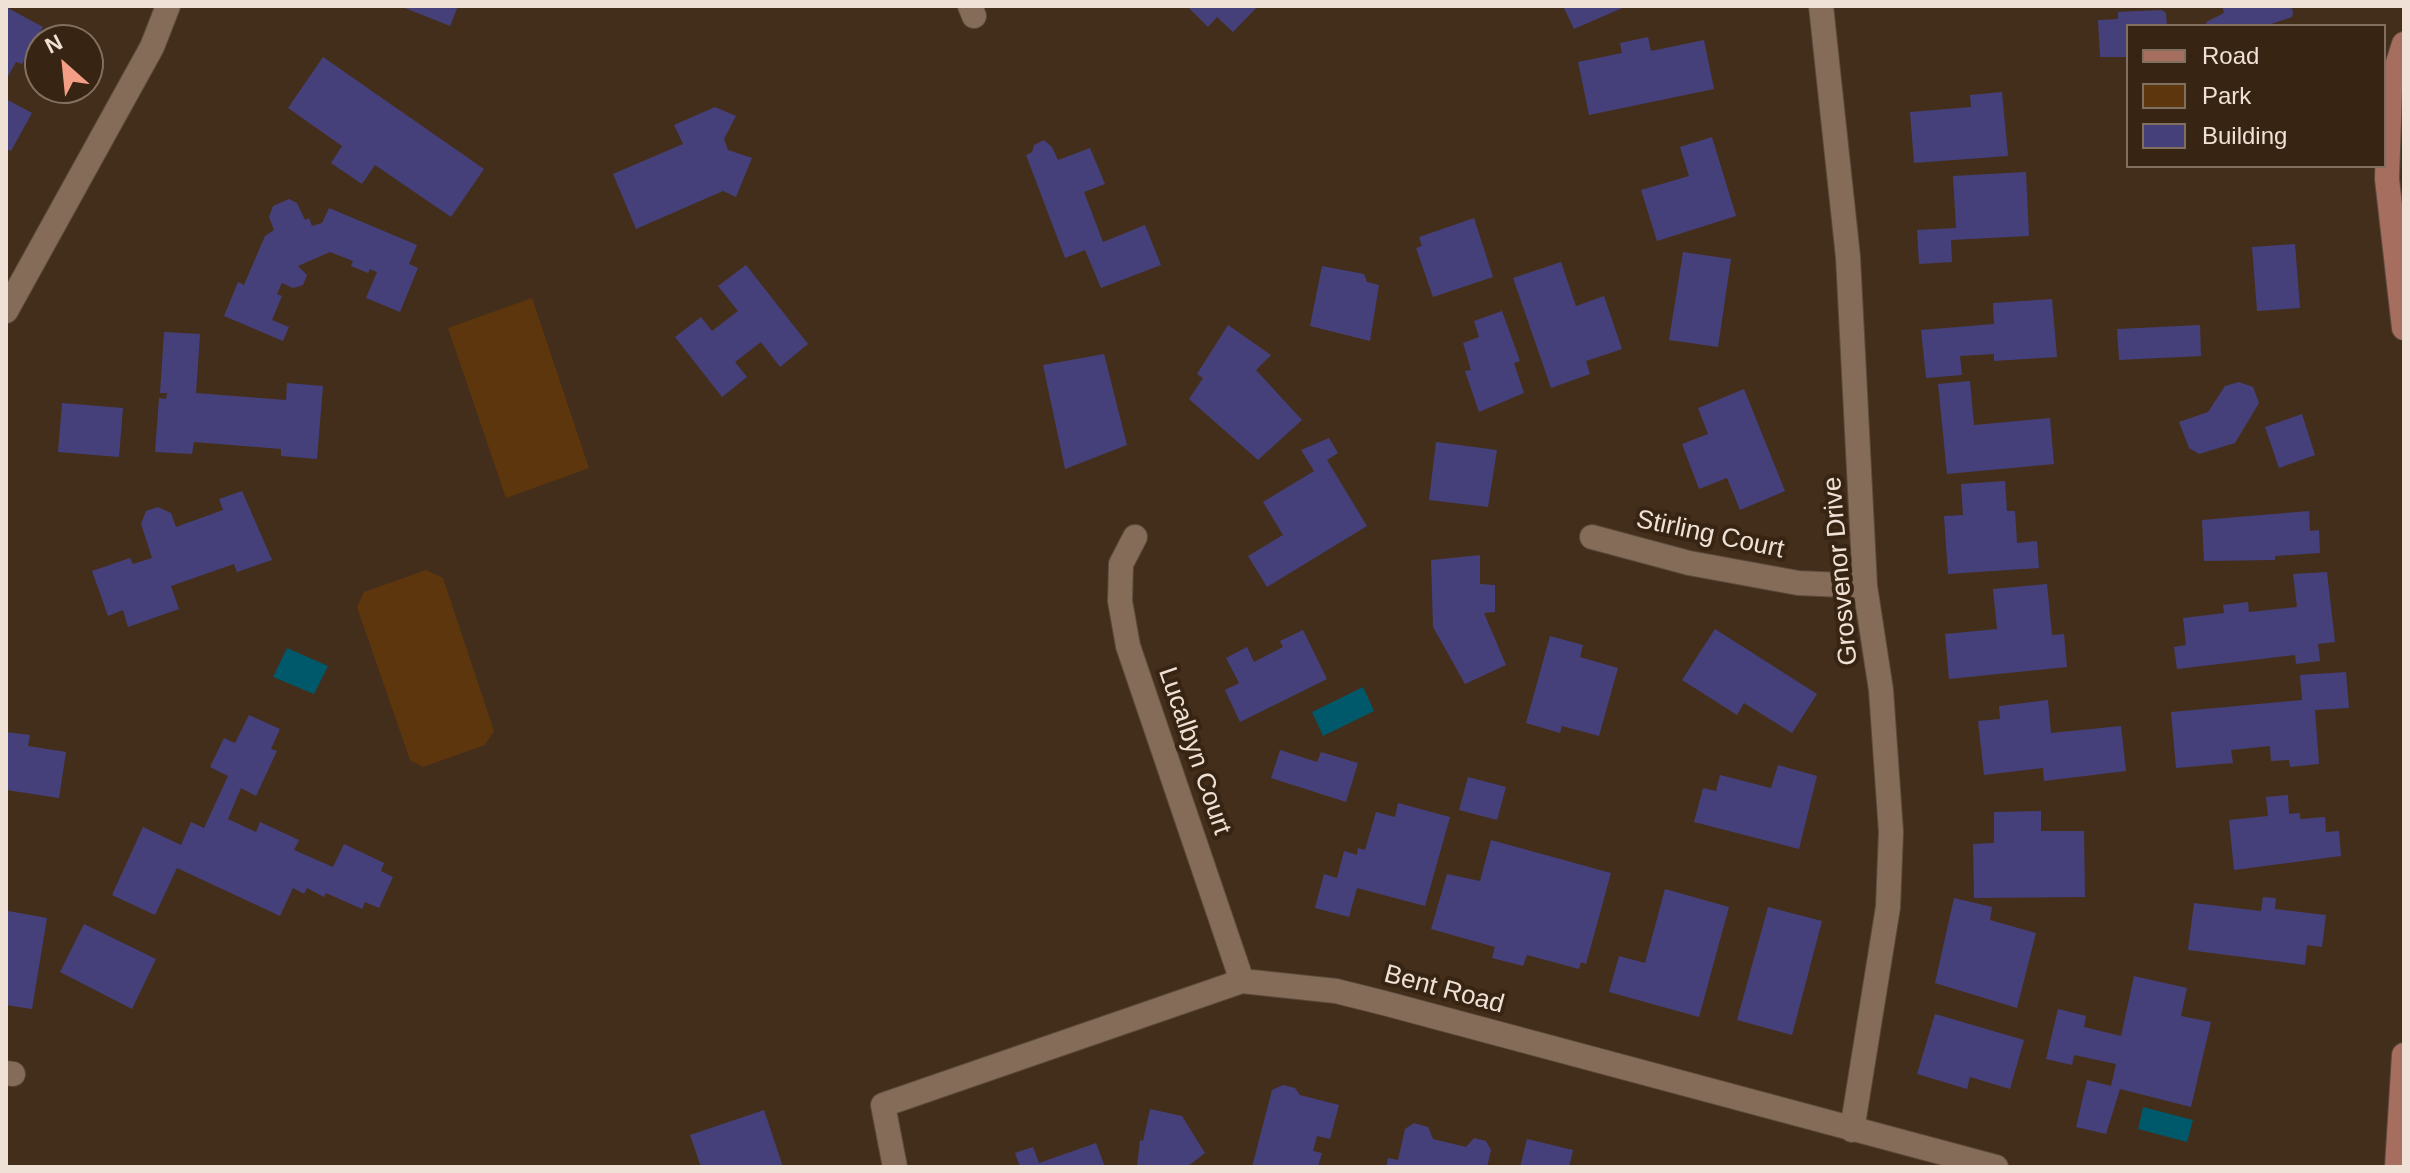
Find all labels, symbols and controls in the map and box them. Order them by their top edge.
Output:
north arrow [24,24,104,104]
legend [2126,24,2386,168]
text: N [41,29,67,59]
text: Road [2202,42,2259,69]
text: Park [2202,82,2251,109]
text: Building [2202,122,2287,149]
street label: Grosvenor Drive [1817,475,1865,667]
street label: Stirling Court [1633,504,1787,566]
street label: Lucalbyn Court [1151,663,1237,839]
street label: Bent Road [1381,959,1507,1021]

